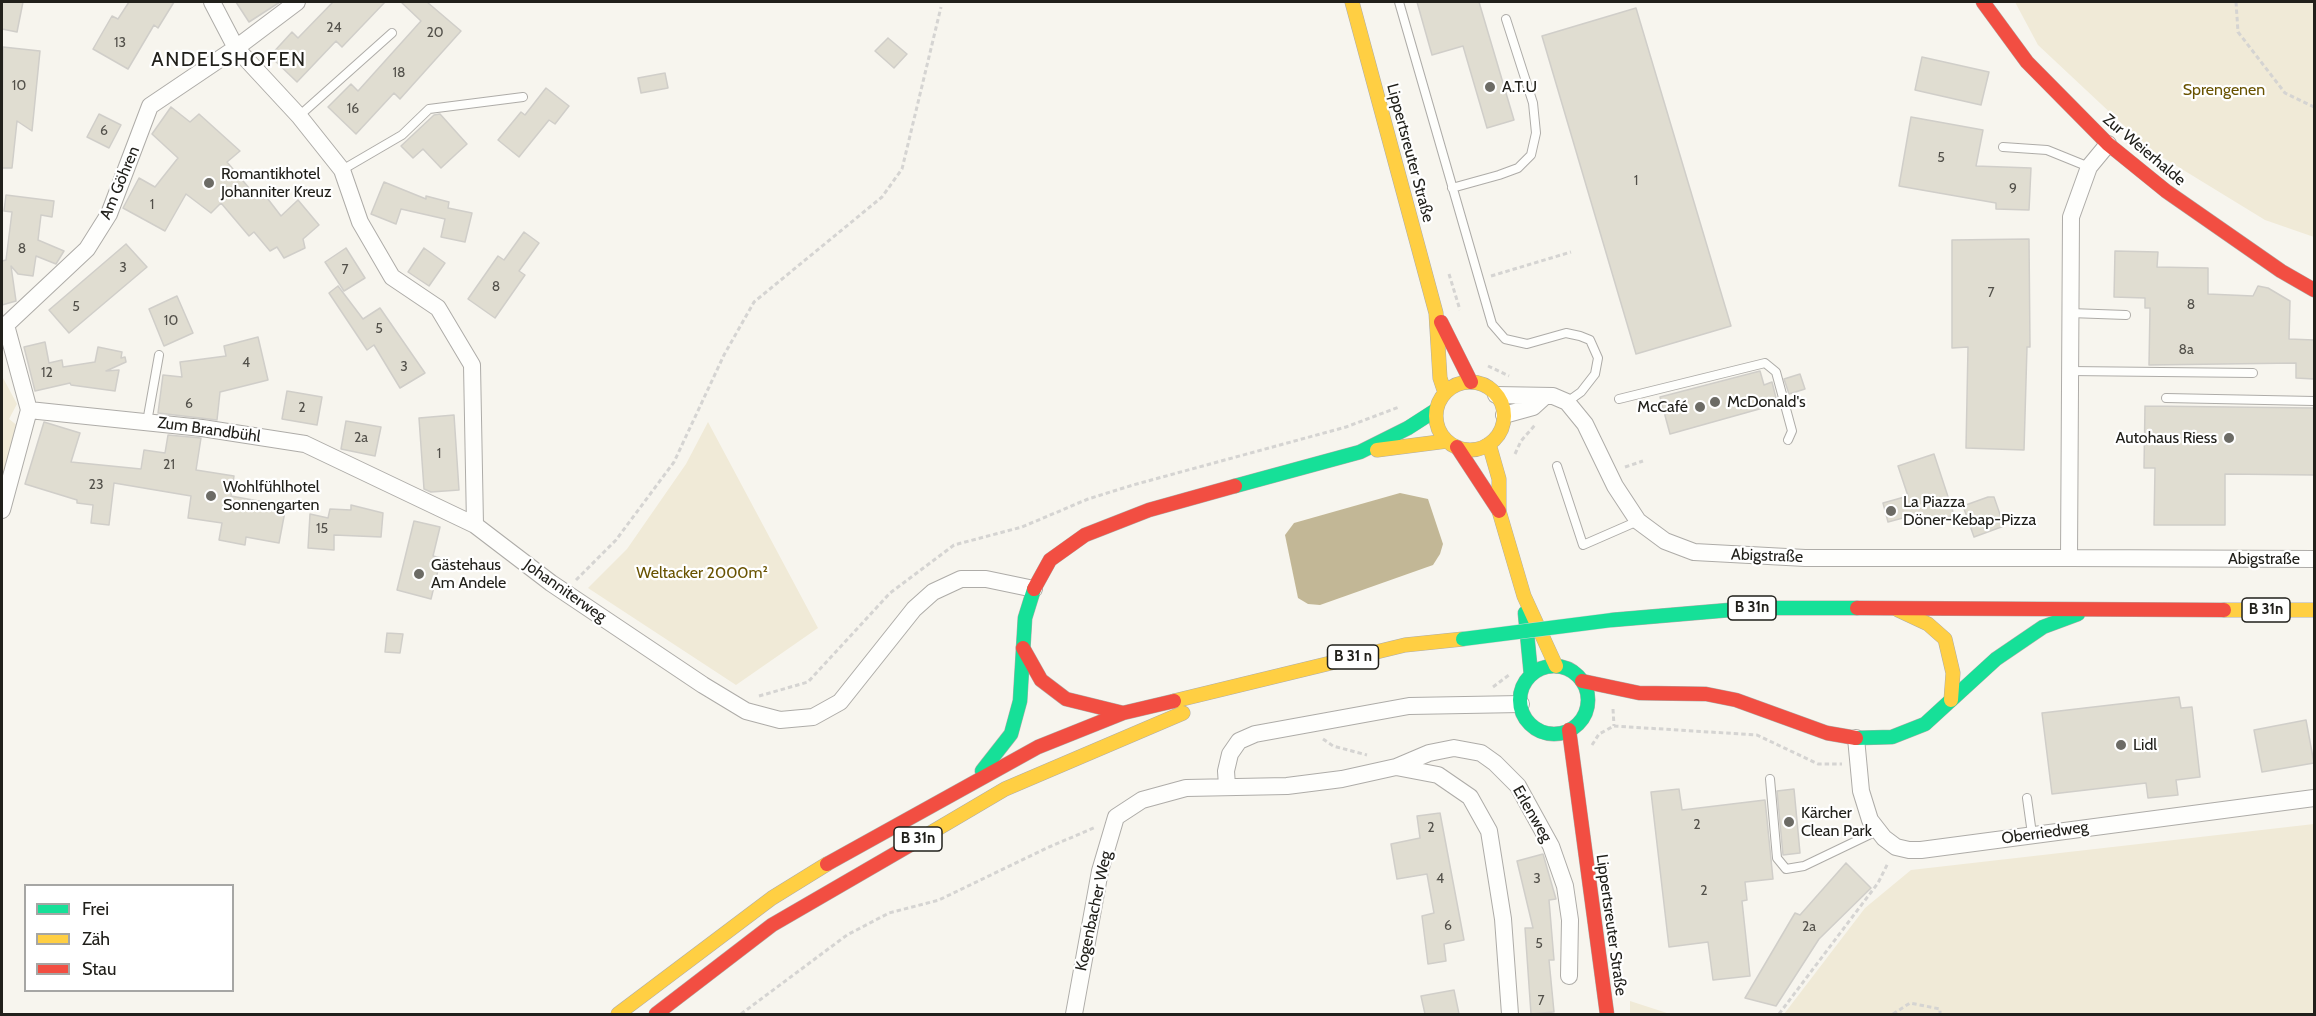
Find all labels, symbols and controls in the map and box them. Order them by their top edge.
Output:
house number: 24 [326,20,342,36]
house number: 20 [426,25,444,41]
house number: 13 [114,35,126,51]
district label: ANDELSHOFEN [151,48,307,72]
house number: 18 [392,65,406,81]
place label: A.T.U [1502,77,1537,97]
house number: 10 [12,78,26,94]
marker: A.T.U [1483,80,1497,94]
park label: Sprengenen [2183,80,2265,100]
street label: Lippertsreuter Straße [1382,82,1438,224]
house number: 16 [347,101,359,117]
street label: Zur Weierhalde [2099,110,2189,190]
house number: 6 [100,123,108,139]
street label: Am Göhren [96,144,144,222]
house number: 5 [1937,150,1945,166]
place label: Romantikhotel Johanniter Kreuz [221,164,331,202]
house number: 1 [1634,173,1638,189]
marker: Romantikhotel Johanniter Kreuz [202,176,216,190]
house number: 9 [2009,181,2017,197]
house number: 1 [150,197,154,213]
house number: 8 [18,241,26,257]
house number: 3 [119,260,127,276]
house number: 7 [341,262,349,278]
house number: 8 [492,279,500,295]
house number: 7 [1987,285,1995,301]
house number: 8 [2187,297,2195,313]
house number: 5 [72,299,80,315]
house number: 10 [164,313,178,329]
house number: 5 [375,321,383,337]
house number: 8a [2178,342,2194,358]
house number: 4 [242,355,250,371]
house number: 3 [400,359,408,375]
house number: 12 [41,365,53,381]
place label: McDonald's [1727,392,1806,412]
marker: McDonald's [1708,395,1722,409]
house number: 6 [185,396,193,412]
place label: McCafé [1637,397,1688,417]
house number: 2 [298,400,306,416]
marker: McCafé [1693,400,1707,414]
street label: Zum Brandbühl [156,413,262,447]
place label: Autohaus Riess [2115,428,2217,448]
house number: 2a [354,430,368,446]
marker: Autohaus Riess [2222,431,2236,445]
house number: 1 [437,446,441,462]
house number: 21 [163,457,175,473]
house number: 23 [89,477,103,493]
place label: Wohlfühlhotel Sonnengarten [223,477,320,515]
marker: Wohlfühlhotel Sonnengarten [204,489,218,503]
place label: La Piazza Döner-Kebap-Pizza [1903,492,2036,530]
marker: La Piazza Döner-Kebap-Pizza [1884,504,1898,518]
house number: 15 [316,521,328,537]
street label: Abigstraße [1731,545,1803,567]
street label: Abigstraße [2228,549,2300,569]
place label: Gästehaus Am Andele [431,555,506,593]
street label: Johanniterweg [520,555,610,627]
park label: Weltacker 2000m² [636,563,768,583]
marker: Gästehaus Am Andele [412,567,426,581]
road number: B 31n [1728,596,1776,620]
road number: B 31n [2242,598,2290,622]
road number: B 31 n [1328,645,1378,669]
place label: Lidl [2133,735,2157,755]
marker: Lidl [2114,738,2128,752]
street label: Erlenweg [1508,782,1556,846]
place label: Kärcher Clean Park [1801,803,1872,841]
marker: Kärcher Clean Park [1782,815,1796,829]
house number: 2 [1693,817,1701,833]
street label: Oberriedweg [2000,817,2090,849]
house number: 2 [1427,820,1435,836]
road number: B 31n [894,827,942,851]
street label: Kogenbacher Weg [1072,849,1116,973]
street label: Lippertsreuter Straße [1592,853,1630,997]
house number: 4 [1436,871,1444,887]
house number: 3 [1533,871,1541,887]
house number: 2 [1700,883,1708,899]
legend [24,884,234,992]
text: Frei [82,898,109,920]
house number: 6 [1444,918,1452,934]
house number: 2a [1802,919,1816,935]
text: Zäh [82,928,110,950]
house number: 5 [1535,936,1543,952]
text: Stau [82,958,116,980]
house number: 7 [1537,993,1545,1009]

